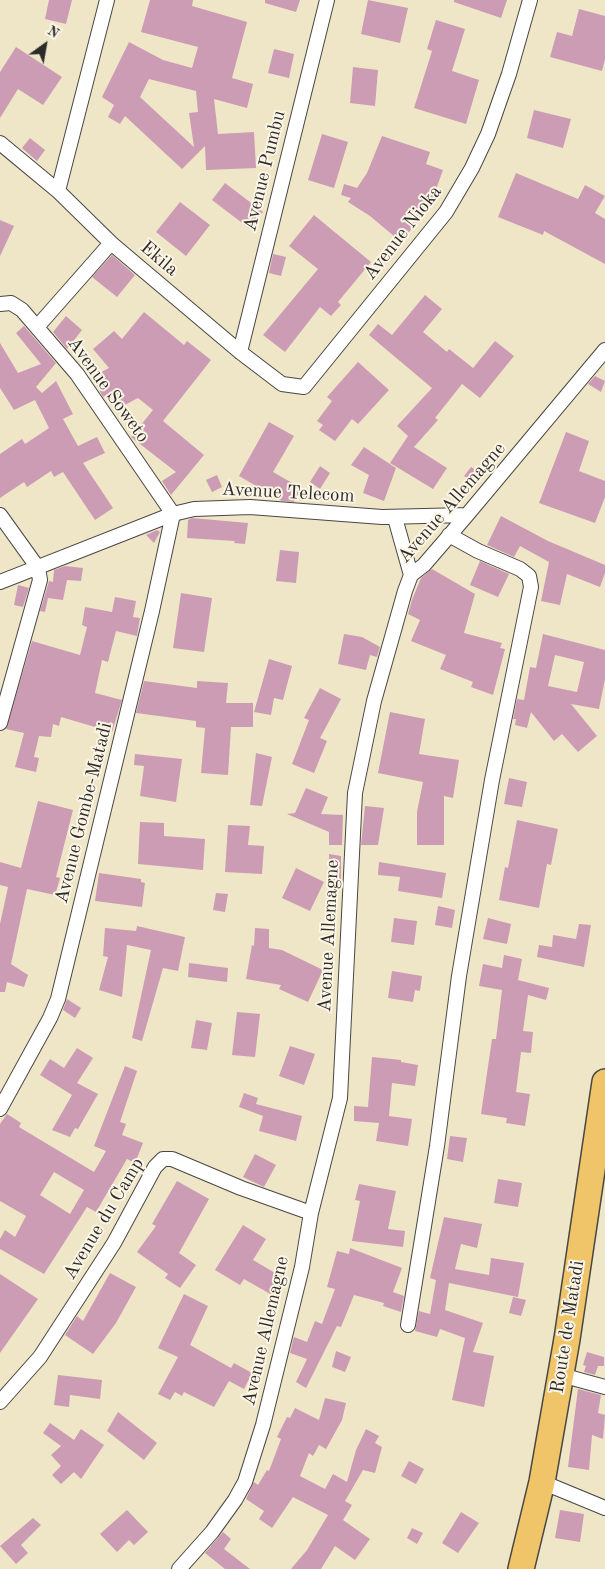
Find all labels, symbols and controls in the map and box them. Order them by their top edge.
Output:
north arrow [20,20,70,70]
text: N [45,24,61,41]
street label: Avenue Pumbu [239,108,291,234]
street label: Avenue Nioka [359,181,447,285]
street label: Ekila [135,237,183,281]
street label: Avenue Soweto [62,333,154,447]
street label: Avenue Allemagne [393,438,511,568]
street label: Avenue Telecom [221,478,355,508]
street label: Avenue Gombe-Matadi [50,720,118,906]
street label: Avenue Allemagne [314,859,344,1013]
street label: Avenue du Camp [59,1154,149,1284]
street label: Avenue Allemagne [238,1254,294,1408]
street label: Route de Matadi [546,1259,590,1395]

